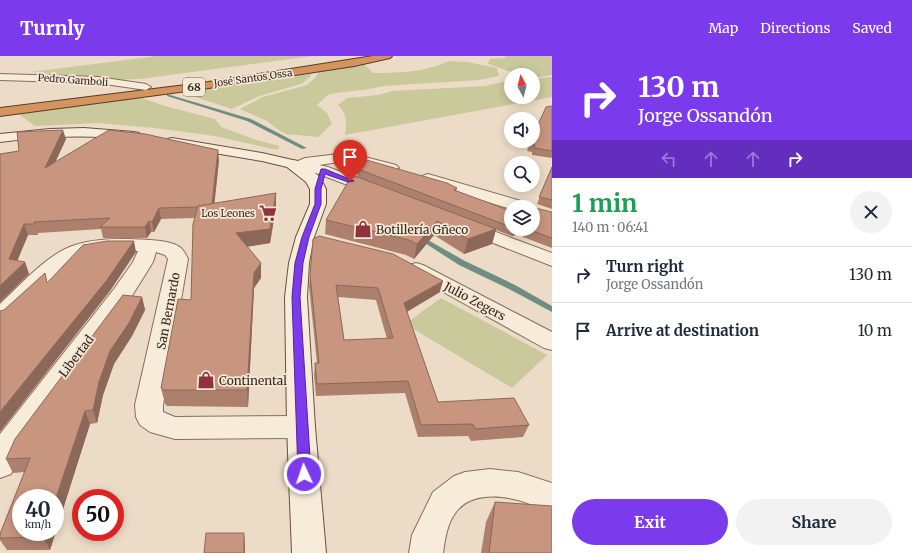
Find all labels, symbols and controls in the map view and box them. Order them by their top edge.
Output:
text: Turnly [20,16,85,40]
text: Map [708,19,738,37]
text: Directions [760,19,830,37]
text: Saved [852,19,892,37]
street label: José Santos Ossa [212,66,294,90]
north arrow [504,68,540,104]
map controls [504,68,540,236]
text: 130 m [638,69,720,105]
street label: Pedro Gamboli [37,71,109,89]
icon: right [572,72,624,124]
road number: 68 [183,78,205,96]
text: Jorge Ossandón [638,104,773,127]
button: sound [504,112,540,148]
pin [333,140,367,181]
icon: arrive [339,146,361,168]
icon: left [658,148,680,170]
icon: ahead [700,148,722,170]
icon: ahead [742,148,764,170]
icon: right [784,148,806,170]
button: search [504,156,540,192]
text: 1 min [572,188,637,219]
button: close [850,191,892,233]
button: layers [504,200,540,236]
supermarket icon: Los Leones [258,203,278,223]
place label: Los Leones [201,207,255,220]
shop icon: Botillería Gñeco [353,219,373,239]
text: 140 m · 06:41 [572,219,648,236]
place label: Botillería Gñeco [376,222,468,237]
text: Turn right [606,257,684,276]
icon: right [572,264,594,286]
text: 130 m [849,265,892,284]
street label: San Bernardo [153,271,183,351]
text: Jorge Ossandón [606,276,703,293]
street label: Julio Zegers [441,278,508,324]
icon: arrive [572,320,594,342]
text: Arrive at destination [606,321,759,340]
text: 10 m [858,321,892,340]
street label: Libertad [55,332,97,380]
shop icon: Continental [196,370,216,390]
place label: Continental [219,373,287,388]
position arrow [283,453,325,495]
speed limit sign: 50 [72,489,124,541]
text: 40 [25,497,51,522]
button: Exit [572,499,728,545]
button: Share [736,499,892,545]
text: km/h [25,518,51,531]

